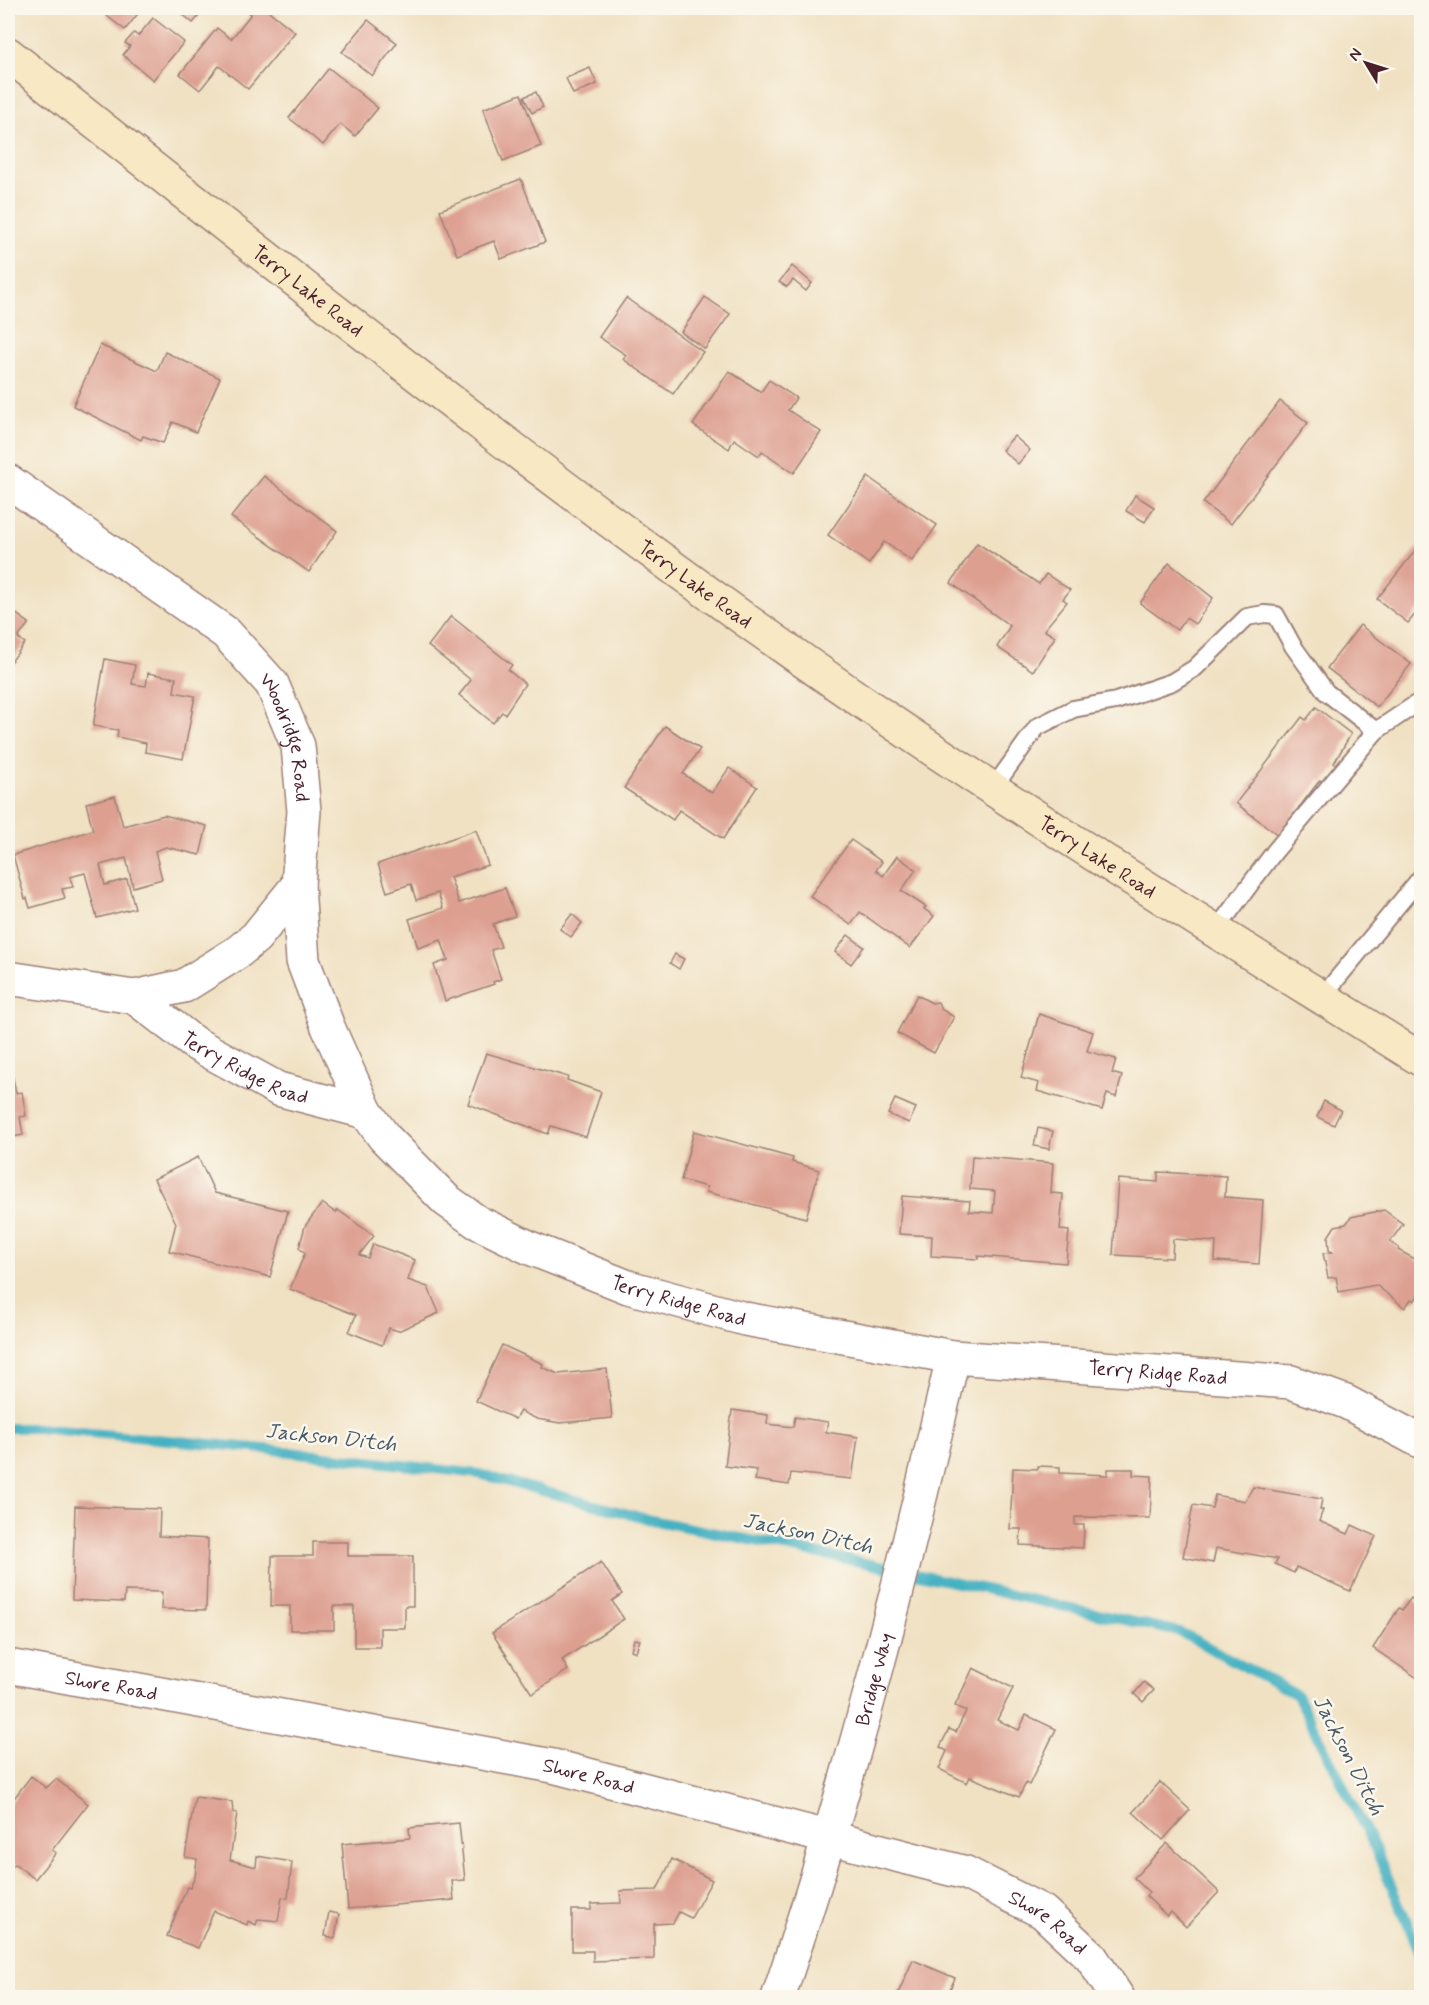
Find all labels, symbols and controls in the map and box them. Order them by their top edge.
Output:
north arrow [1336,33,1396,93]
text: N [1344,44,1367,65]
street label: Terry Lake Road [246,239,369,344]
street label: Terry Lake Road [632,534,757,635]
street label: Woodridge Road [253,667,315,803]
street label: Terry Lake Road [1033,810,1161,905]
street label: Terry Ridge Road [175,1026,311,1111]
street label: Terry Ridge Road [606,1269,749,1334]
street label: Terry Ridge Road [1087,1355,1228,1392]
water label: Jackson Ditch [264,1417,398,1459]
water label: Jackson Ditch [741,1507,875,1561]
street label: Bridge Way [850,1630,901,1729]
street label: Shore Road [63,1665,159,1708]
water label: Jackson Ditch [1306,1691,1391,1821]
street label: Shore Road [541,1752,637,1802]
street label: Shore Road [1003,1885,1093,1962]

